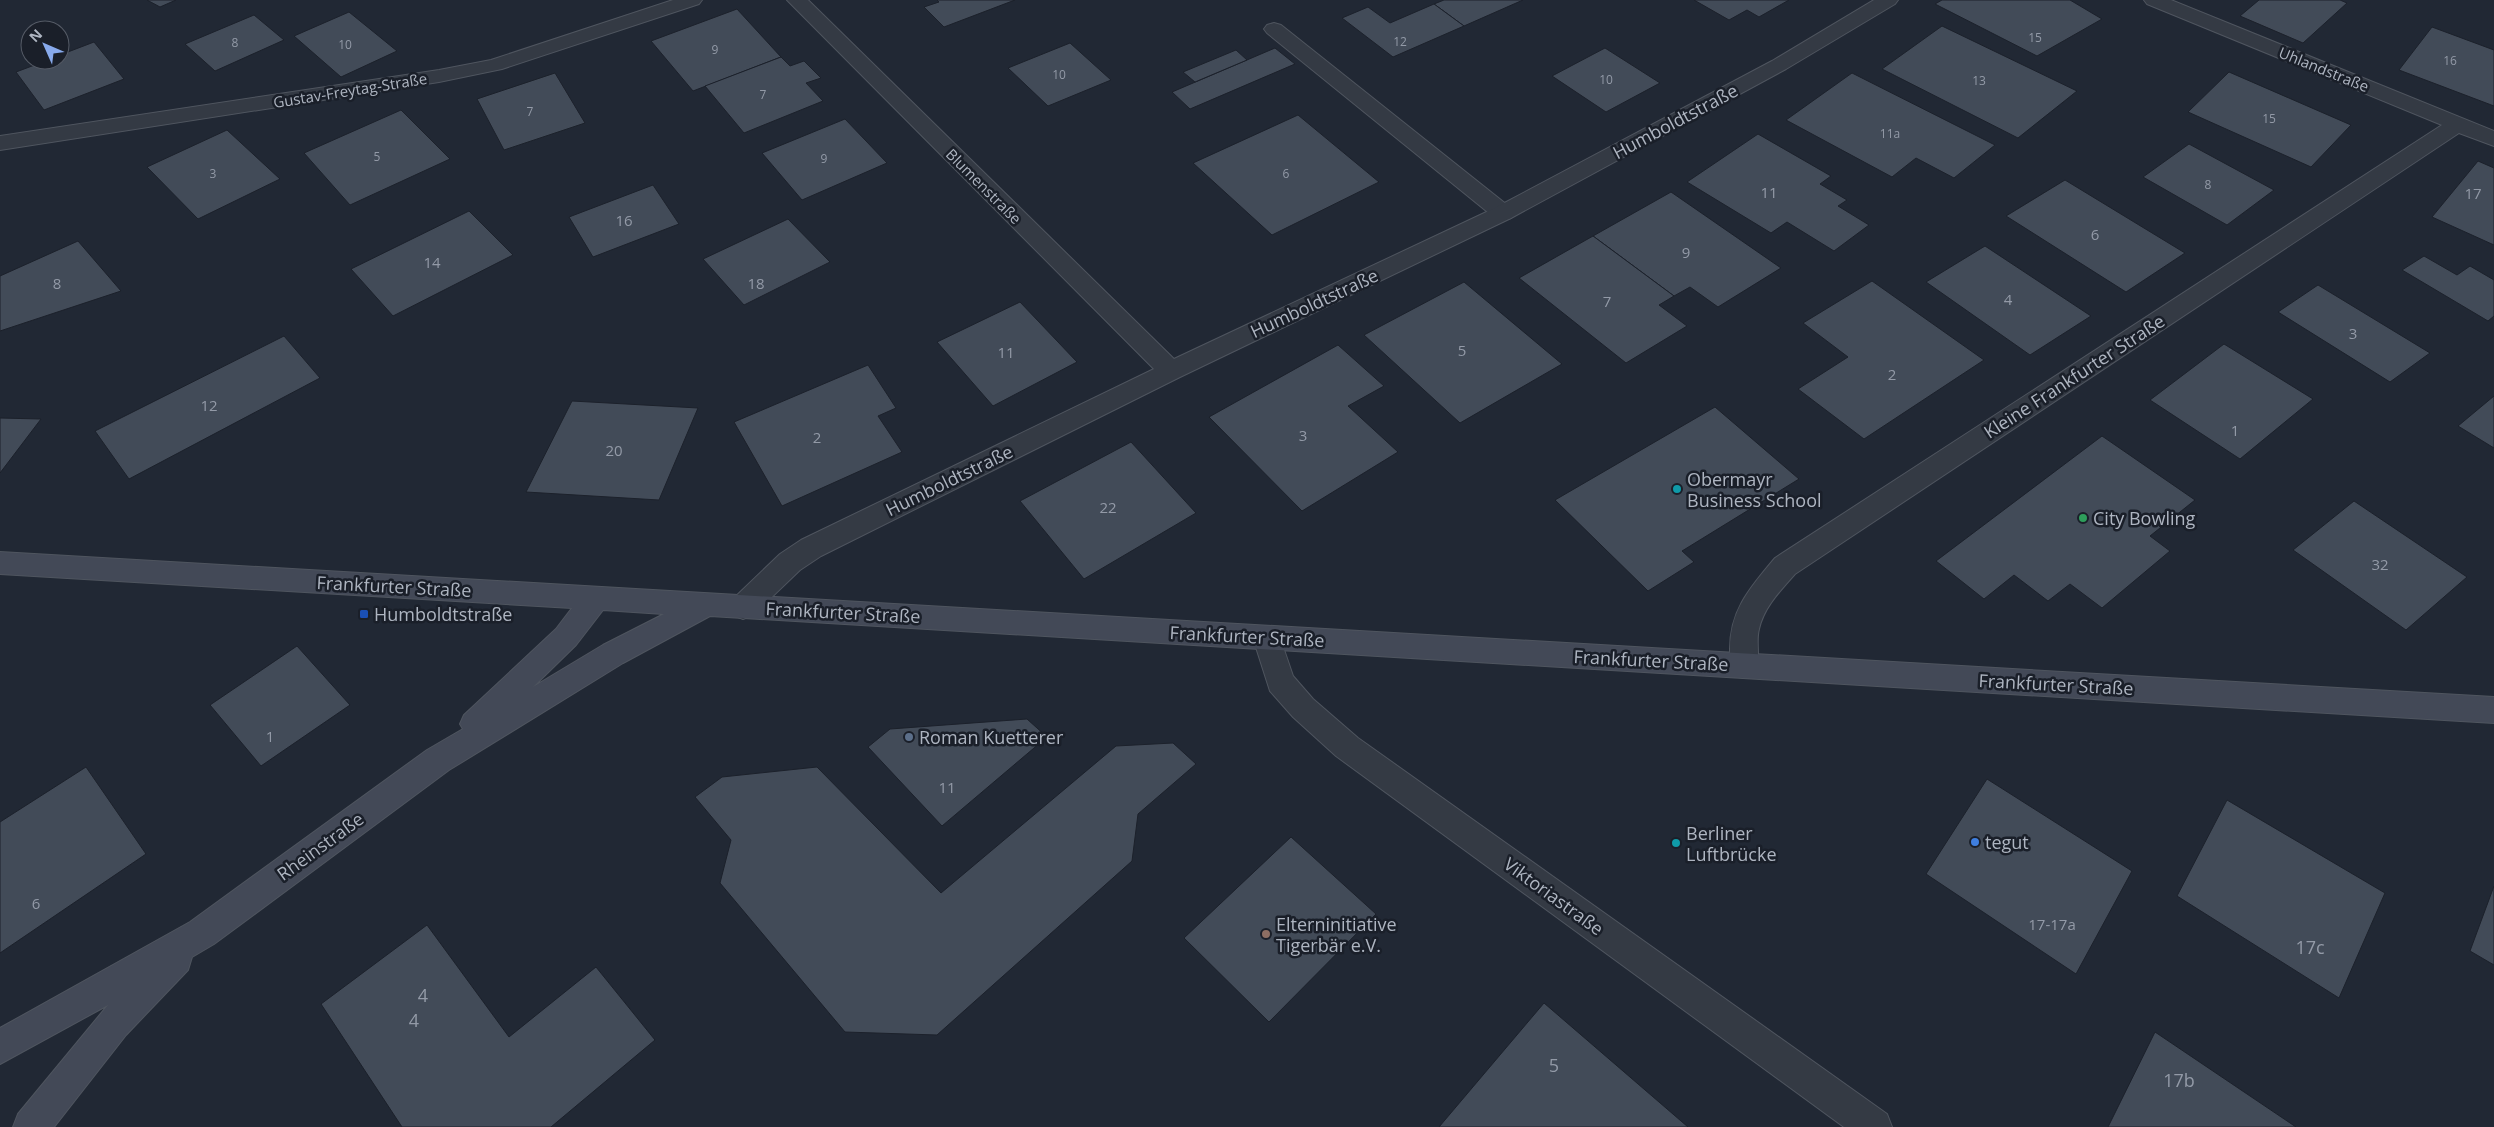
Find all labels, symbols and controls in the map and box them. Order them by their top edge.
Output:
north arrow [20,20,70,70]
text: N [25,25,46,46]
house number: 15 [2028,29,2042,46]
house number: 12 [1393,33,1407,50]
house number: 8 [232,34,239,51]
house number: 10 [338,36,352,53]
house number: 9 [712,41,719,58]
street label: Uhlandstraße [2276,42,2372,96]
house number: 16 [2443,52,2457,69]
house number: 10 [1052,66,1066,83]
street label: Gustav-Freytag-Straße [272,68,428,112]
house number: 10 [1599,71,1613,88]
house number: 13 [1972,72,1986,89]
street label: Humboldtstraße [1608,78,1742,164]
house number: 7 [760,86,767,103]
house number: 7 [527,103,534,120]
house number: 15 [2262,110,2276,127]
house number: 11a [1880,125,1900,142]
street label: Blumenstraße [942,144,1026,228]
house number: 5 [374,148,381,165]
house number: 9 [821,150,828,167]
house number: 3 [210,165,217,182]
house number: 6 [1283,165,1290,182]
house number: 8 [2205,176,2212,193]
house number: 11 [1760,182,1778,202]
house number: 17 [2464,183,2482,203]
house number: 16 [615,210,633,230]
house number: 6 [2091,224,2099,244]
house number: 9 [1682,242,1690,262]
house number: 14 [423,252,441,272]
street label: Humboldtstraße [1246,263,1382,343]
house number: 8 [53,273,61,293]
house number: 18 [747,273,765,293]
house number: 4 [2004,289,2013,309]
house number: 7 [1603,291,1611,311]
street label: Kleine Frankfurter Straße [1979,308,2169,444]
house number: 3 [2349,323,2357,343]
house number: 5 [1458,340,1466,360]
house number: 11 [997,342,1015,362]
house number: 2 [1888,364,1896,384]
house number: 12 [200,395,218,415]
house number: 1 [2231,420,2239,440]
house number: 3 [1299,425,1307,445]
house number: 2 [813,427,821,447]
street label: Humboldtstraße [882,439,1016,521]
house number: 20 [605,440,623,460]
place label: Obermayr Business School [1687,467,1822,512]
marker: Obermayr Business School [1671,483,1683,495]
house number: 22 [1099,497,1117,517]
place label: City Bowling [2093,506,2196,530]
marker: City Bowling [2077,512,2089,524]
house number: 32 [2371,554,2389,574]
street label: Frankfurter Straße [316,570,472,602]
street label: Frankfurter Straße [765,596,921,628]
place label: Humboldtstraße [374,602,512,626]
marker: Humboldtstraße [358,608,370,620]
street label: Frankfurter Straße [1169,620,1325,652]
street label: Frankfurter Straße [1573,644,1729,676]
street label: Frankfurter Straße [1978,668,2134,700]
place label: Roman Kuetterer [919,725,1064,749]
house number: 1 [266,726,274,746]
marker: Roman Kuetterer [903,731,915,743]
house number: 11 [938,777,956,797]
street label: Rheinstraße [272,806,368,886]
place label: Berliner Luftbrücke [1686,821,1777,866]
place label: tegut [1985,830,2029,854]
marker: tegut [1969,836,1981,848]
marker: Berliner Luftbrücke [1670,837,1682,849]
street label: Viktoriastraße [1499,852,1609,940]
house number: 6 [32,893,40,913]
place label: Elterninitiative Tigerbär e.V. [1276,912,1397,957]
house number: 17-17a [2028,914,2076,934]
marker: Elterninitiative Tigerbär e.V. [1260,928,1272,940]
house number: 17c [2295,935,2325,959]
house number: 4 [418,983,428,1007]
house number: 4 [409,1008,419,1032]
house number: 5 [1549,1053,1559,1077]
house number: 17b [2163,1068,2195,1092]

